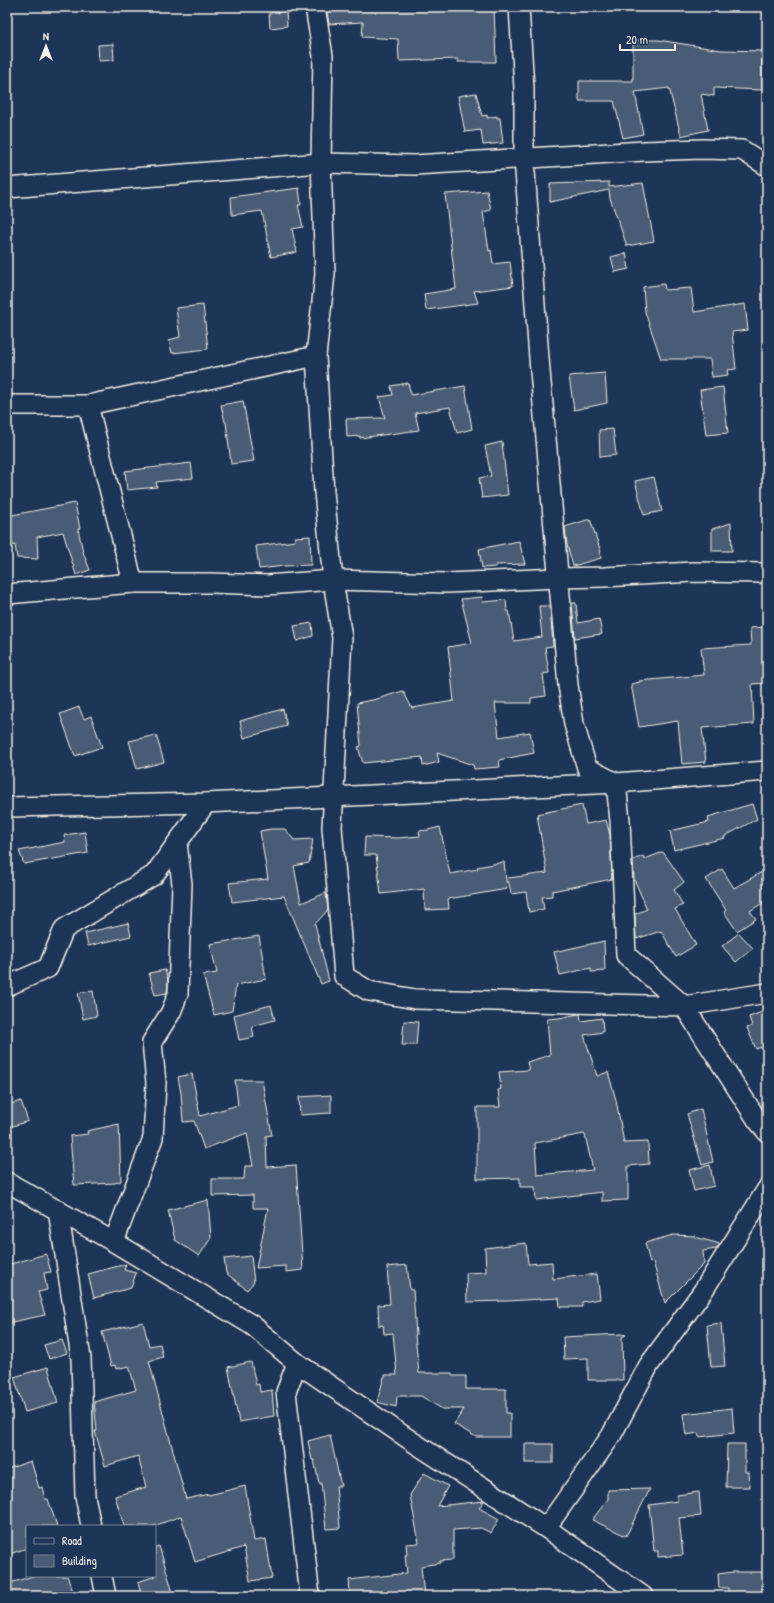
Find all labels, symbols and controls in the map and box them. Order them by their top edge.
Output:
north arrow [26,26,66,66]
scale bar [620,26,675,52]
text: N [43,29,49,43]
text: 20 m [626,31,648,48]
legend [26,1525,156,1577]
text: Road [62,1532,82,1549]
text: Building [62,1552,97,1569]

